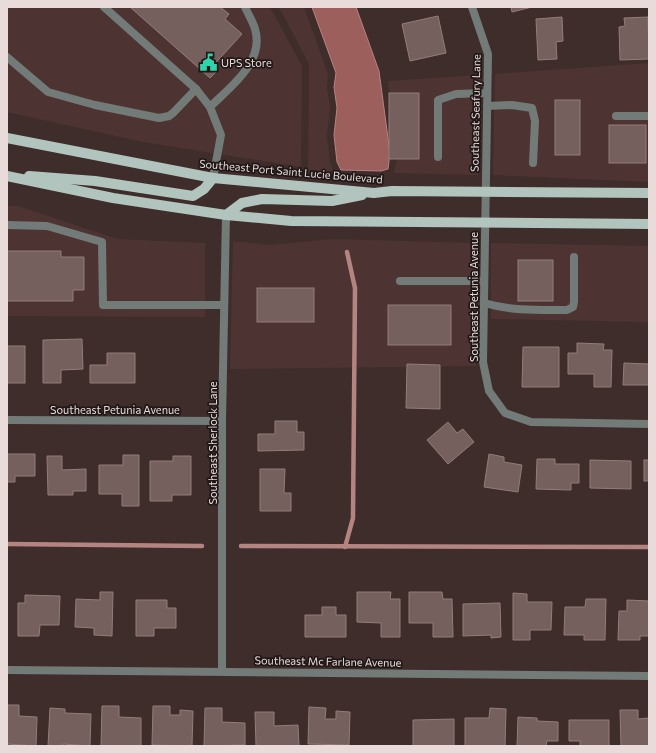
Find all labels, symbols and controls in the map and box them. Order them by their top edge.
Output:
public building icon: UPS Store [198,52,218,72]
street label: Southeast Seafury Lane [467,54,483,172]
place label: UPS Store [221,56,272,69]
street label: Southeast Port Saint Lucie Boulevard [199,157,383,185]
street label: Southeast Petunia Avenue [467,232,480,362]
street label: Southeast Sherlock Lane [206,381,219,505]
street label: Southeast Petunia Avenue [50,403,180,416]
street label: Southeast Mc Farlane Avenue [254,653,402,669]

